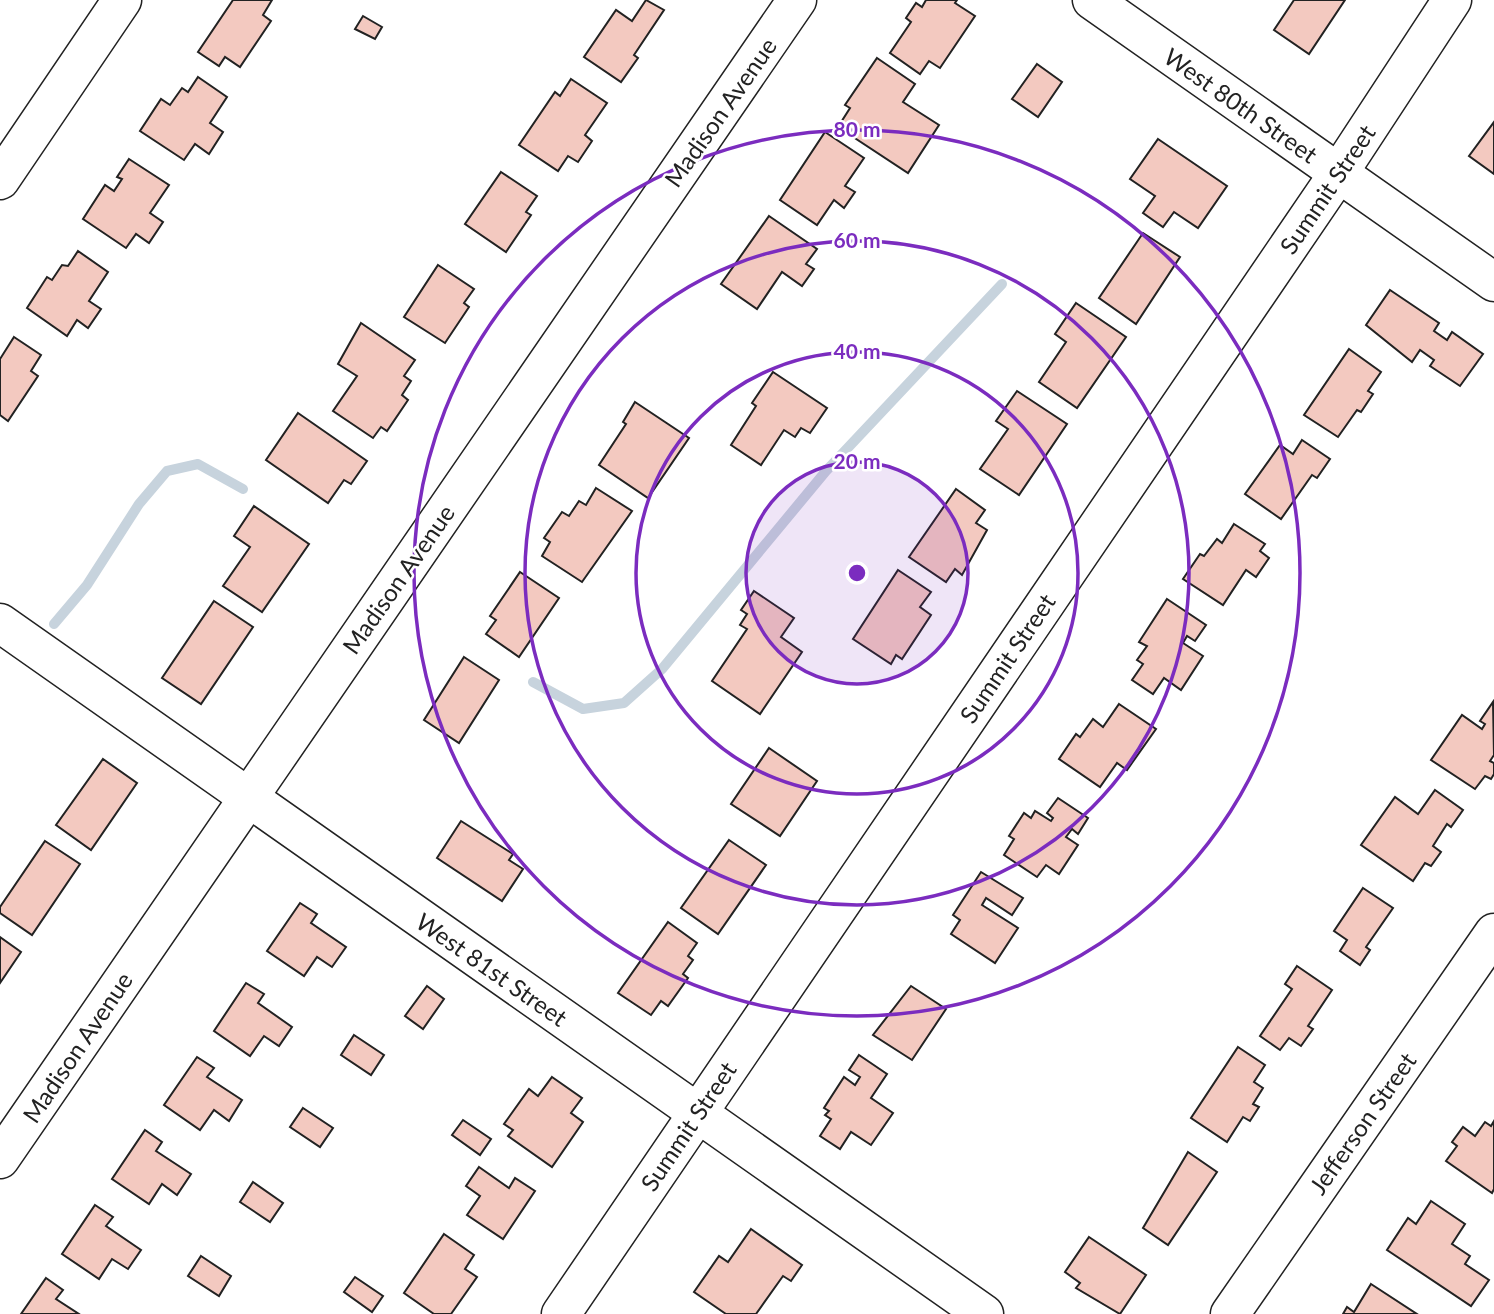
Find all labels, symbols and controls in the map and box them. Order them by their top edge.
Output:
street label: Madison Avenue [658,32,782,192]
street label: West 80th Street [1159,41,1324,169]
text: 80 m [833,116,881,141]
street label: Summit Street [1273,119,1381,259]
text: 60 m [833,227,881,252]
text: 40 m [833,338,881,363]
text: 20 m [833,448,881,473]
street label: Madison Avenue [336,499,460,659]
centre of rings [845,561,869,585]
street label: Summit Street [953,588,1061,728]
street label: West 81st Street [411,906,573,1032]
street label: Madison Avenue [16,966,138,1128]
street label: Jefferson Street [1303,1046,1422,1199]
street label: Summit Street [634,1056,742,1196]

